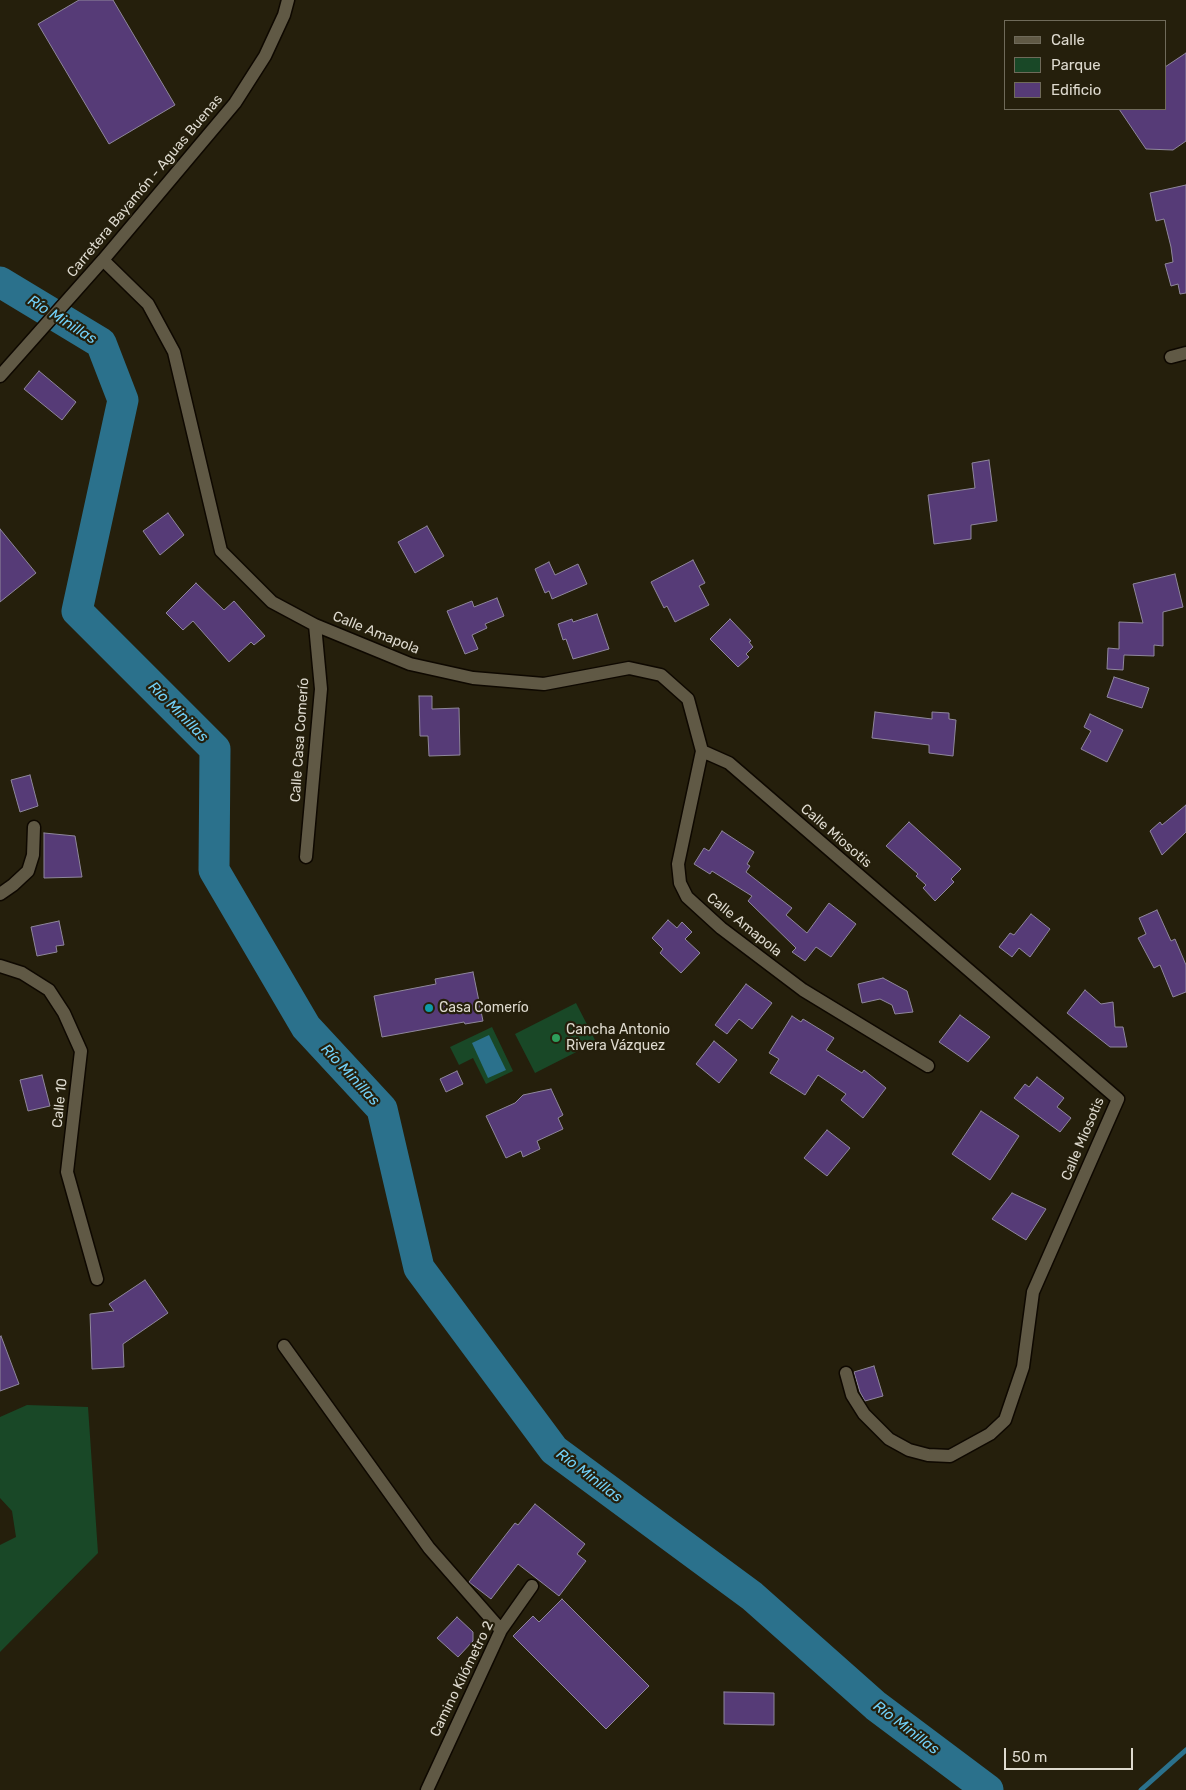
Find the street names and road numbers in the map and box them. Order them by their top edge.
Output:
street label: Carretera Bayamón - Aguas Buenas [64,91,226,281]
street label: Calle Amapola [330,608,422,658]
street label: Calle Casa Comerío [287,677,313,803]
street label: Calle Miosotis [797,801,875,871]
street label: Calle Amapola [703,889,785,961]
street label: Calle 10 [49,1077,71,1129]
street label: Calle Miosotis [1058,1095,1108,1183]
street label: Camino Kilómetro 2 [427,1618,497,1740]

